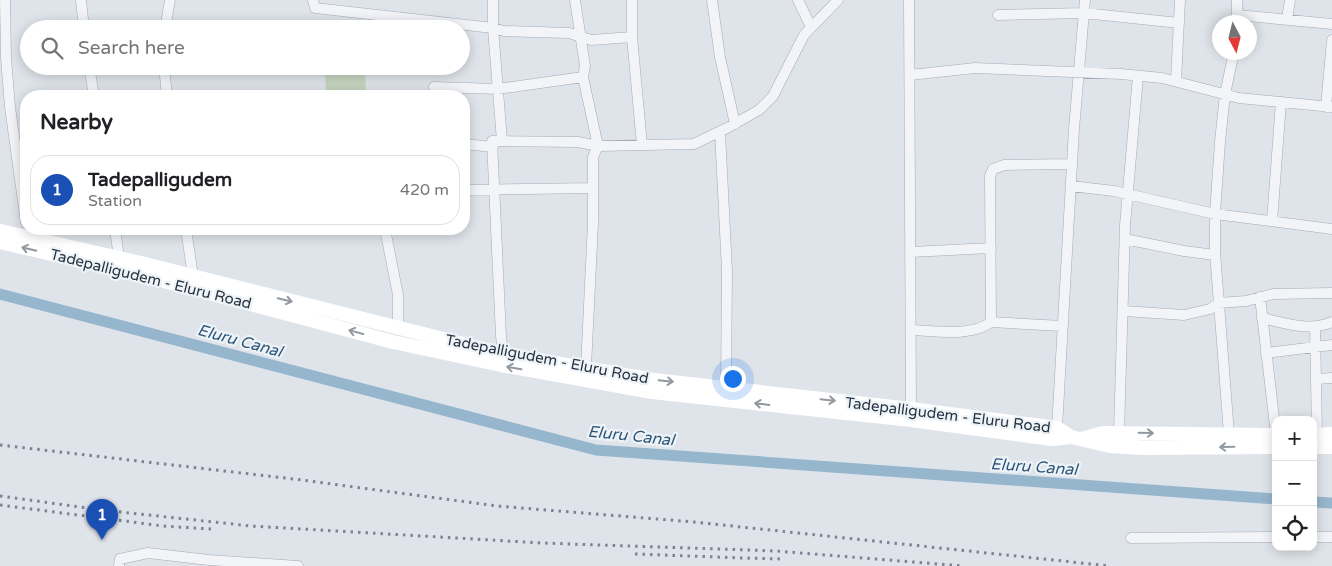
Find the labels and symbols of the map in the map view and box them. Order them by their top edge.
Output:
north arrow [1212,15,1257,60]
one-way arrow [21,244,37,253]
street label: Tadepalligudem - Eluru Road [49,245,253,313]
one-way arrow [277,296,293,305]
water label: Eluru Canal [195,320,286,362]
one-way arrow [349,326,365,336]
street label: Tadepalligudem - Eluru Road [444,330,650,388]
one-way arrow [507,362,523,372]
your location [720,366,746,392]
one-way arrow [658,376,674,386]
street label: Tadepalligudem - Eluru Road [844,393,1052,437]
one-way arrow [820,395,836,405]
one-way arrow [754,399,770,409]
water label: Eluru Canal [587,422,677,451]
one-way arrow [1138,429,1154,438]
one-way arrow [1219,442,1236,452]
water label: Eluru Canal [990,454,1080,480]
pin: 1 [86,499,118,540]

